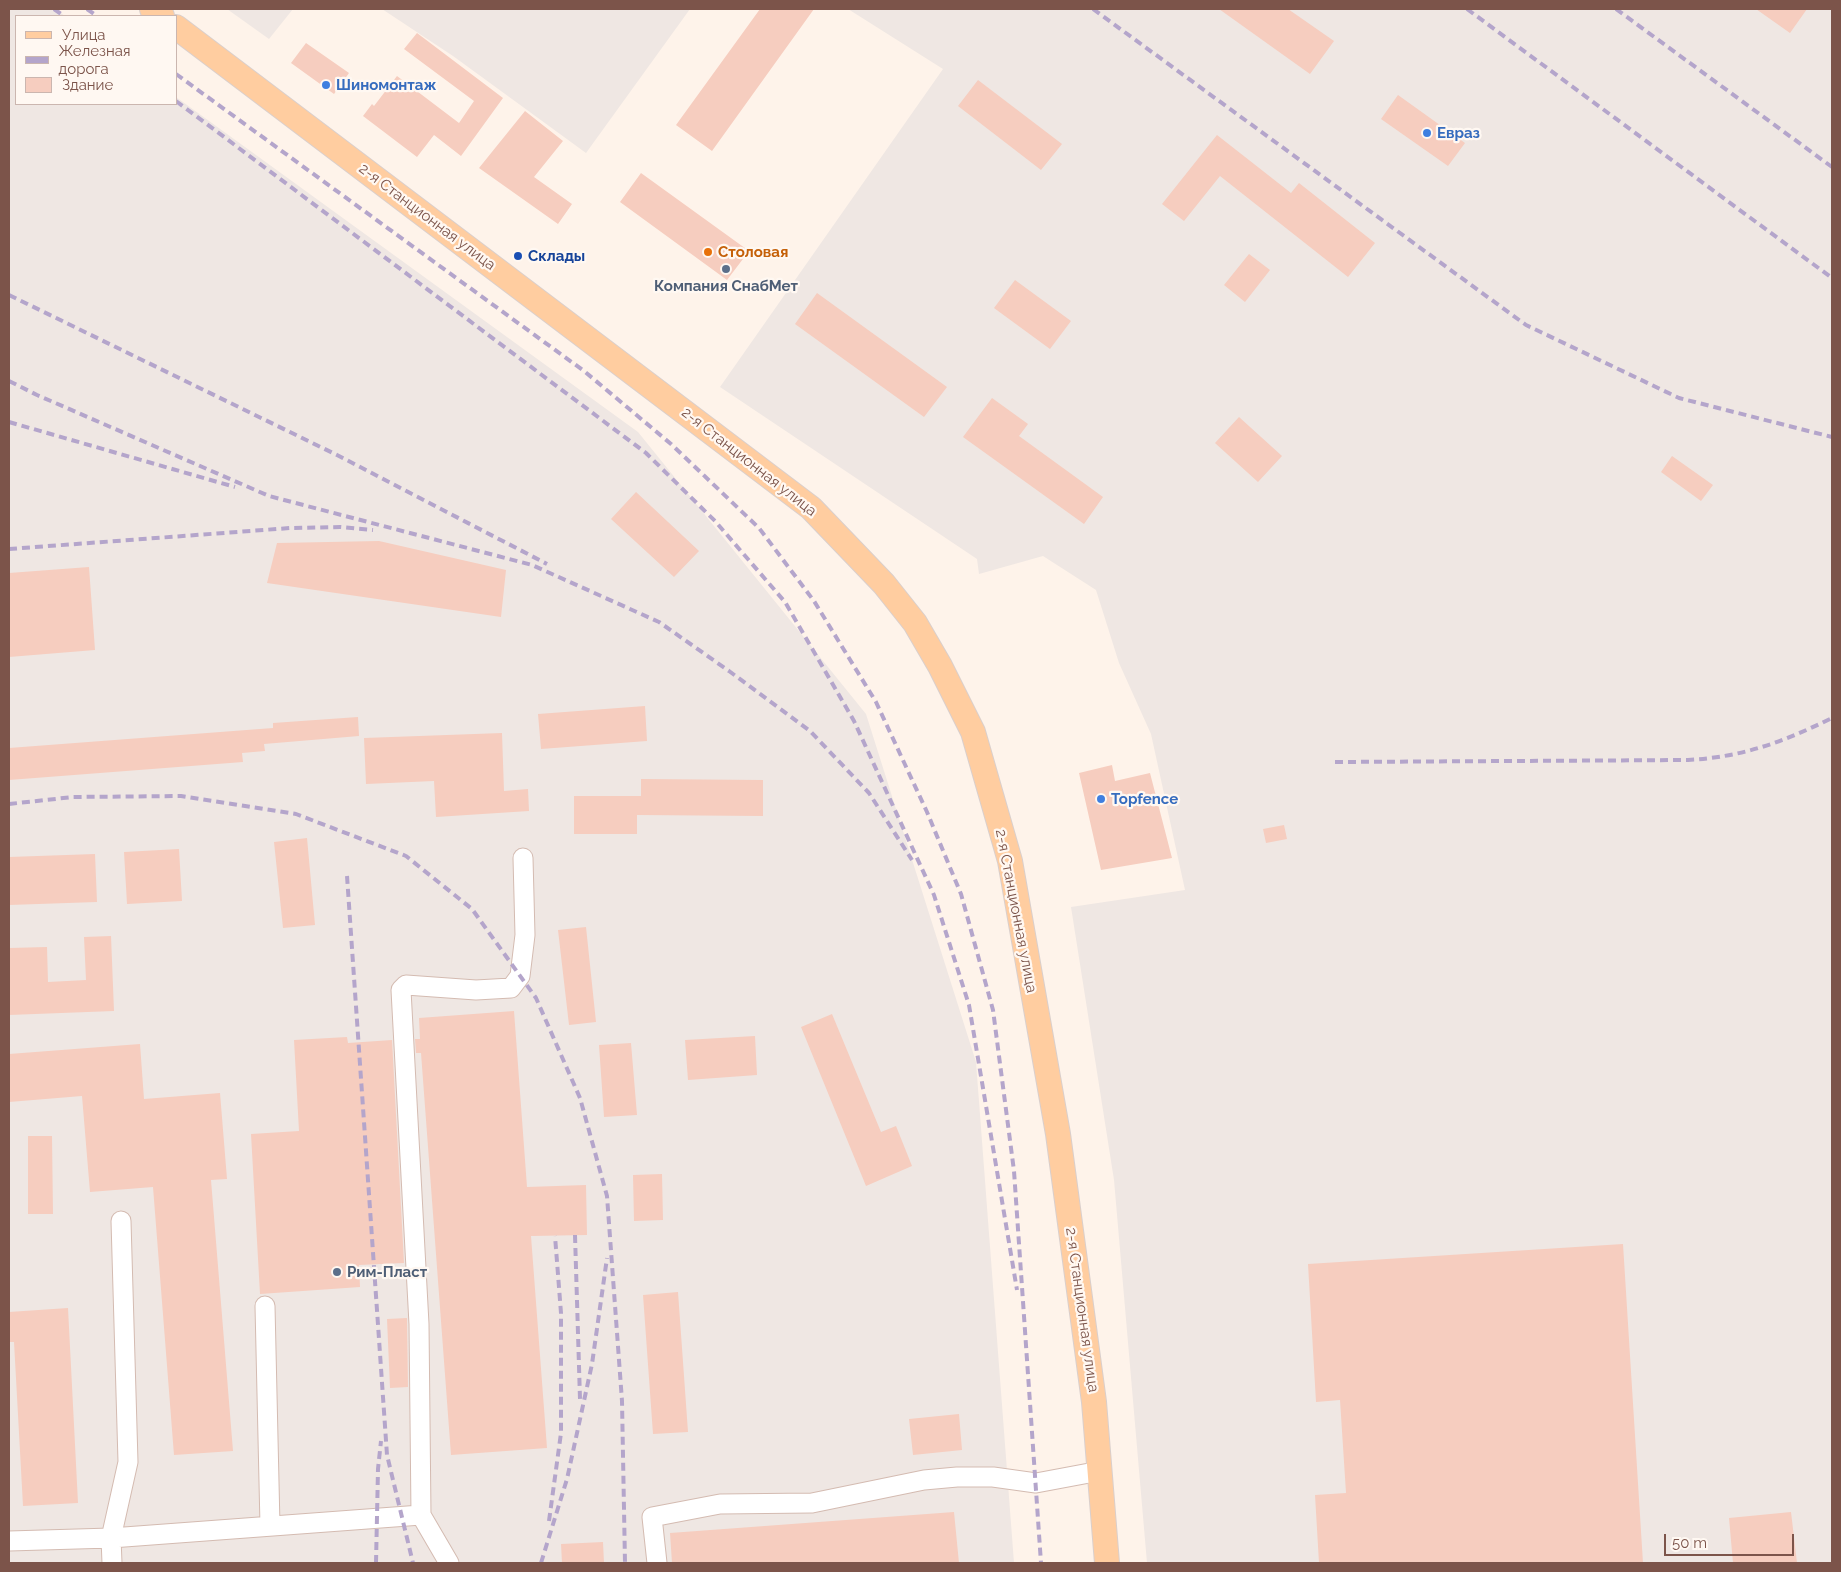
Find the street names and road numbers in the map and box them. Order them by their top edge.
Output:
street label: 2-я Станционная улица [355,160,499,274]
street label: 2-я Станционная улица [678,404,820,520]
street label: 2-я Станционная улица [991,828,1041,994]
street label: 2-я Станционная улица [1062,1226,1102,1394]

